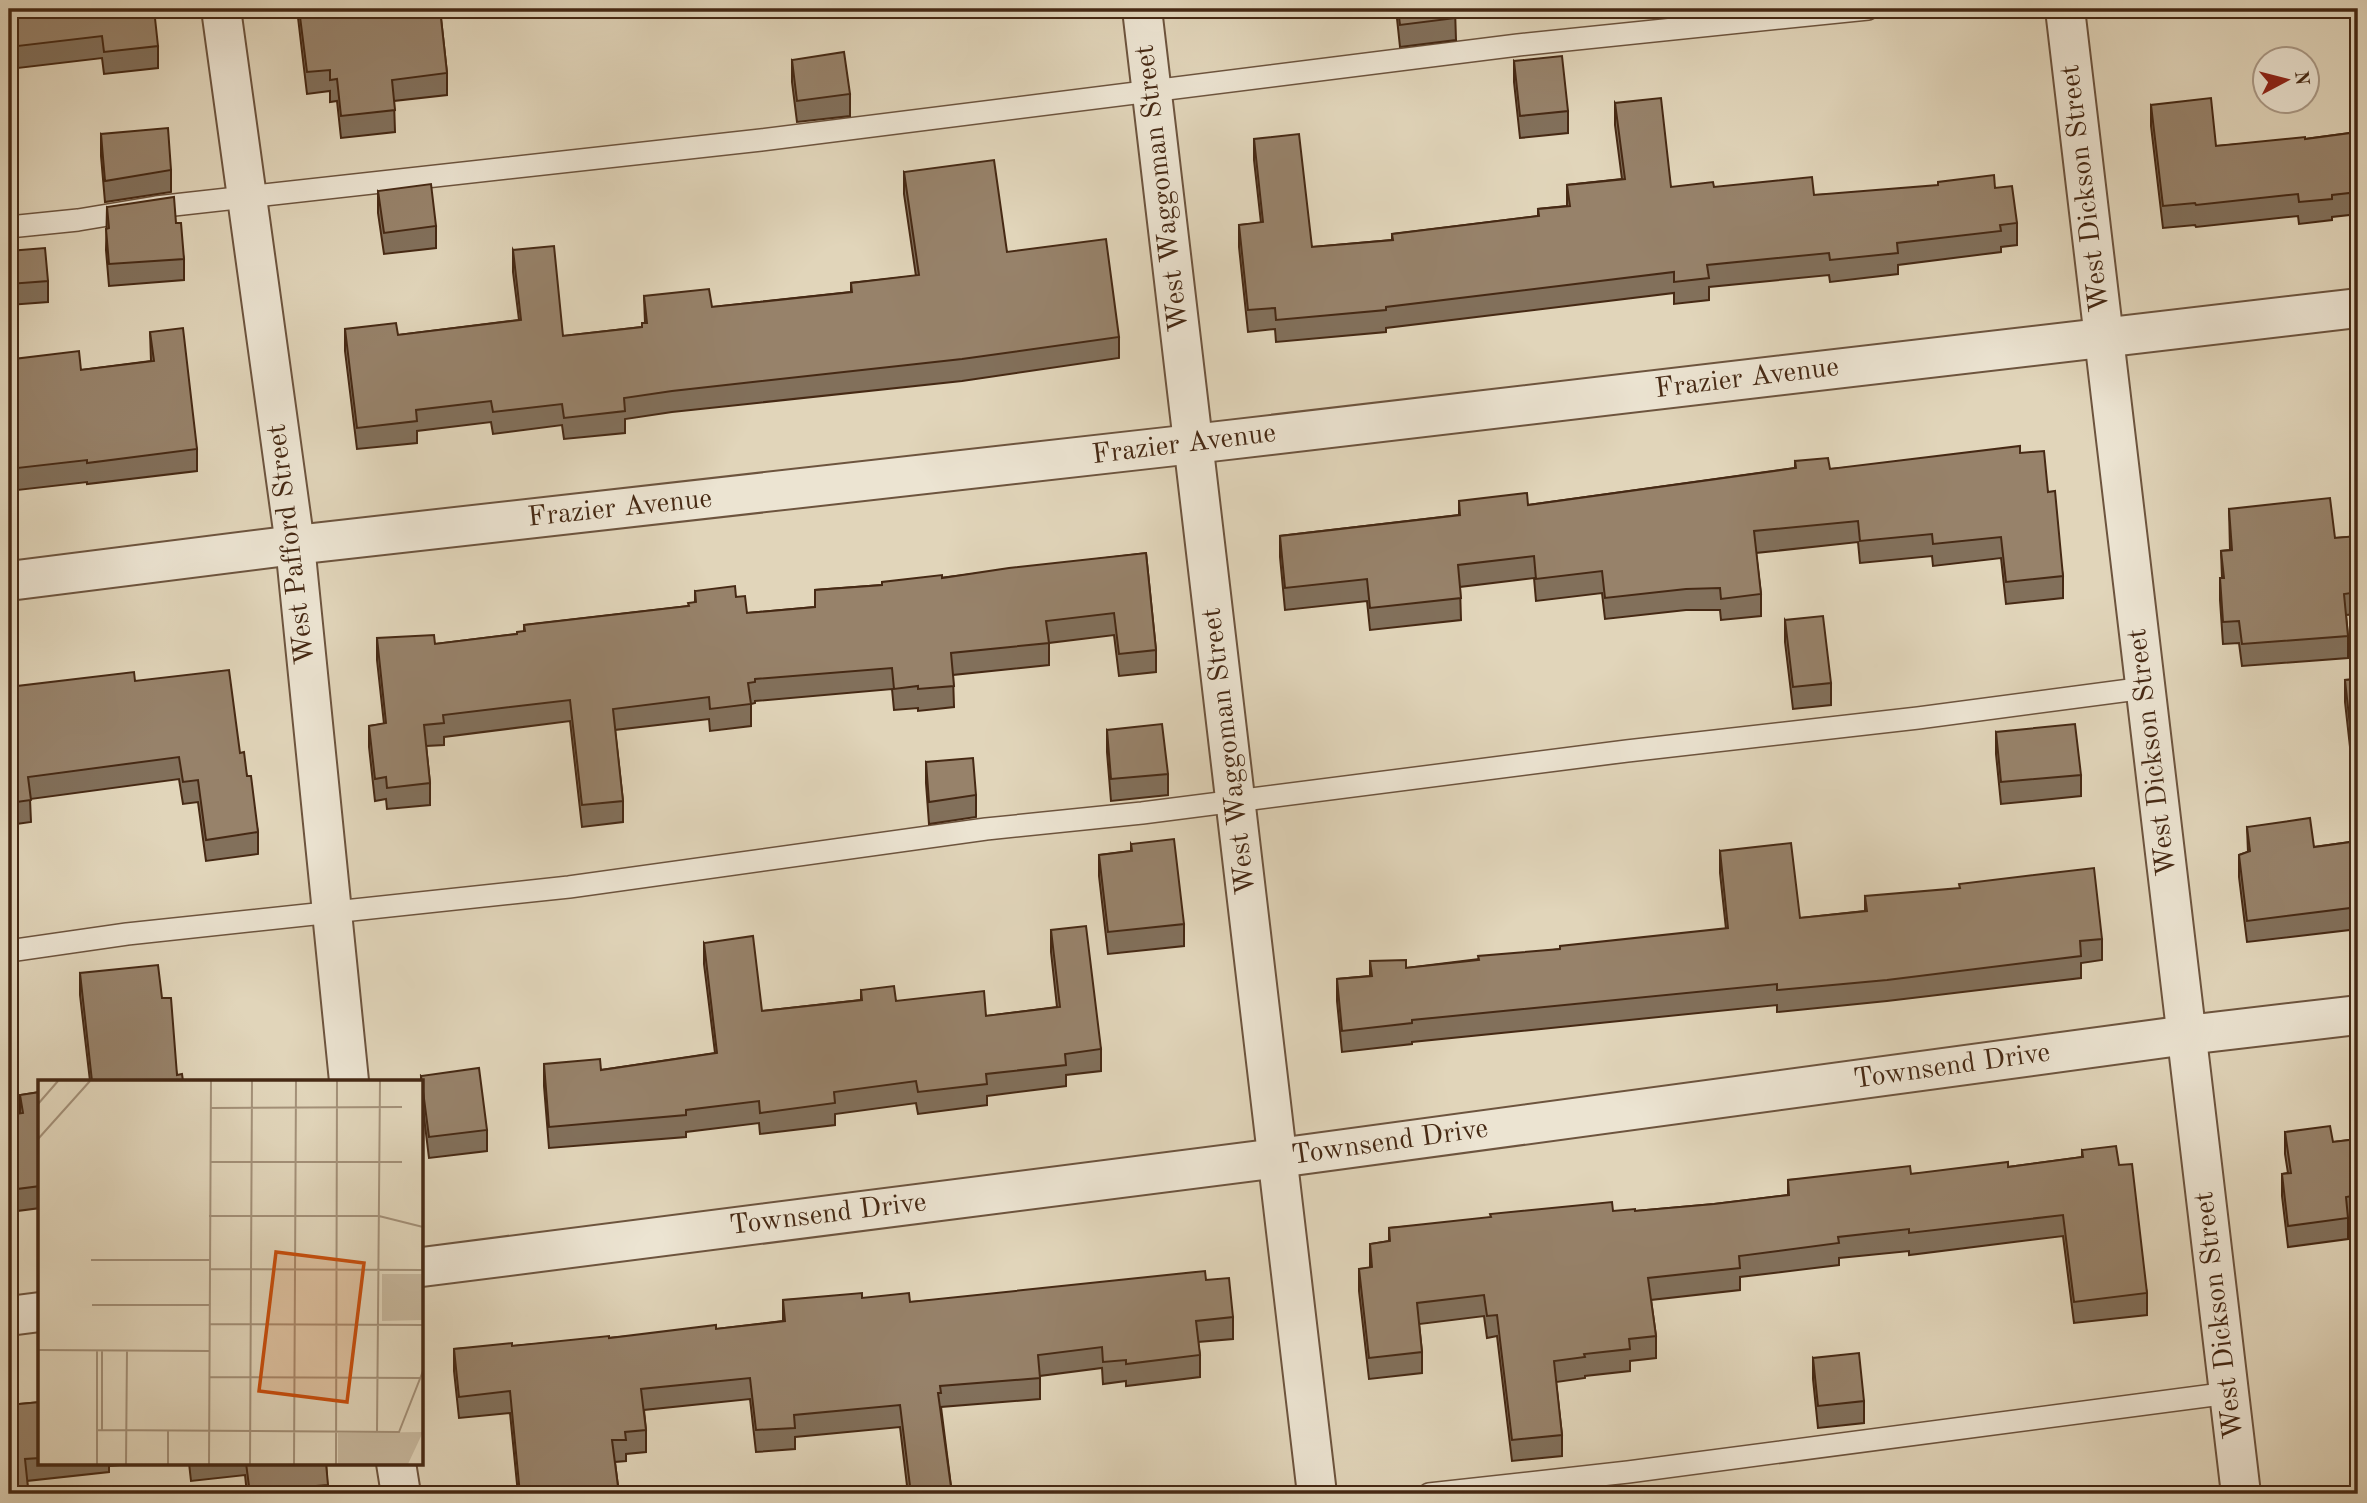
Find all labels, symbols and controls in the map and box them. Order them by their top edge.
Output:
street label: West Waggoman Street [1132,43,1194,333]
north arrow [2252,46,2322,116]
street label: West Dickson Street [2057,63,2115,313]
text: N [2290,70,2311,87]
street label: Frazier Avenue [1653,354,1841,404]
street label: Frazier Avenue [1090,420,1278,470]
street label: West Pafford Street [263,422,321,666]
street label: Frazier Avenue [526,485,714,533]
street label: West Waggoman Street [1199,606,1261,896]
street label: West Dickson Street [2124,627,2182,877]
street label: Townsend Drive [1852,1039,2052,1095]
inset map [38,1080,424,1464]
street label: Townsend Drive [1290,1115,1490,1171]
street label: Townsend Drive [728,1189,928,1241]
street label: West Dickson Street [2191,1190,2249,1440]

